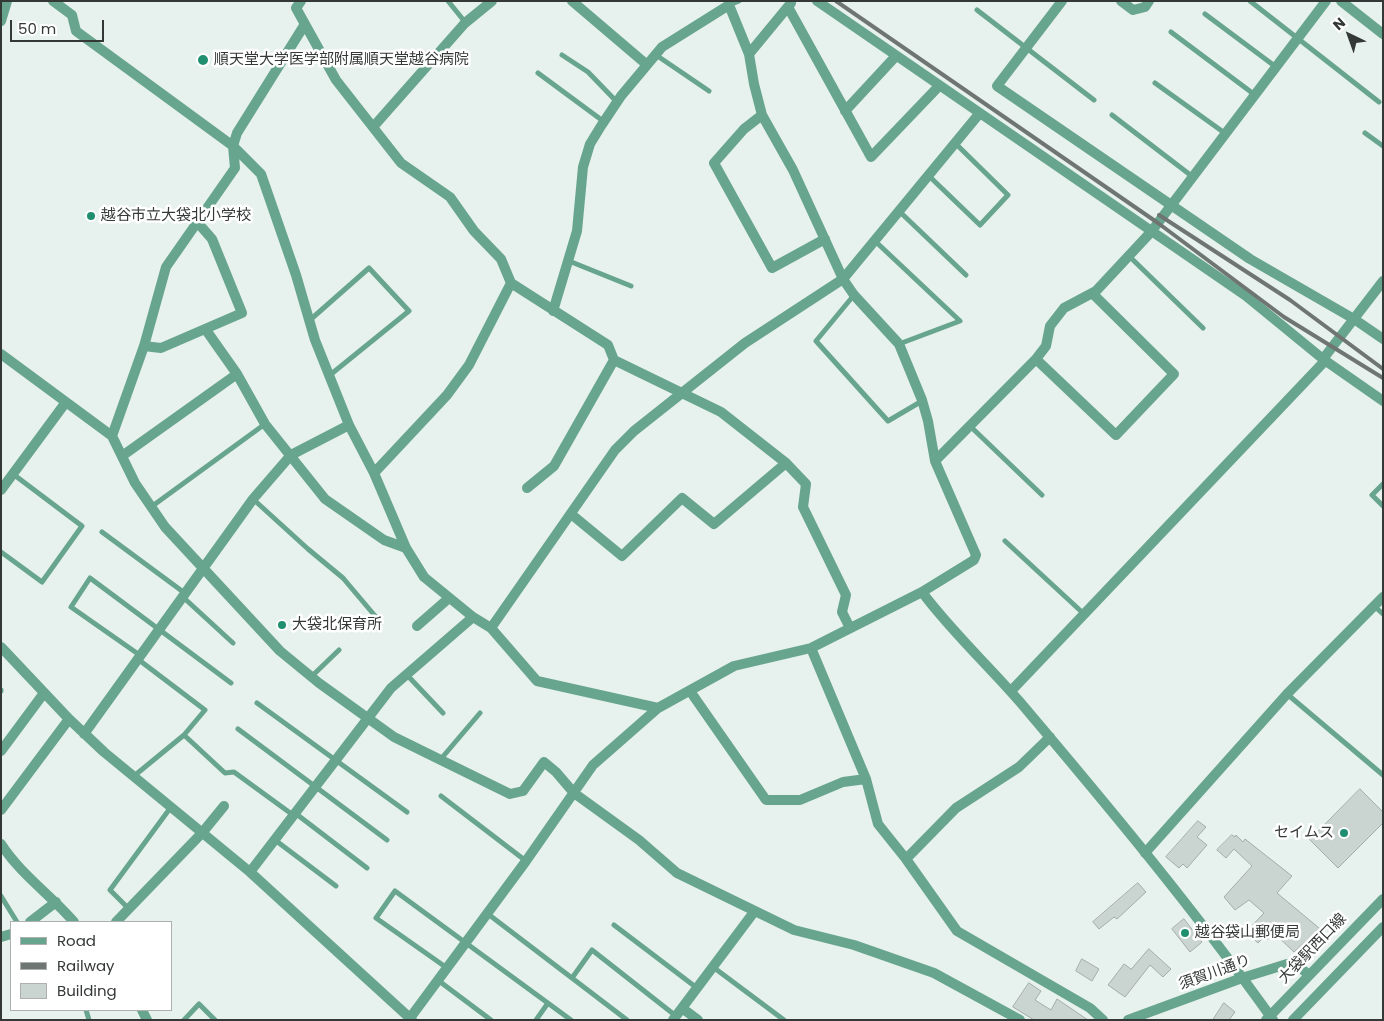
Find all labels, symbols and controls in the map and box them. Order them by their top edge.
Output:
scale bar [12,10,106,42]
north arrow [1324,10,1374,60]
text: N [1328,13,1350,35]
text: 50 m [18,18,56,39]
place label: 順天堂大学医学部附属順天堂越谷病院 [214,51,469,69]
marker: 順天堂大学医学部附属順天堂越谷病院 [196,53,210,67]
place label: 越谷市立大袋北小学校 [101,207,251,225]
marker: 越谷市立大袋北小学校 [85,210,97,222]
place label: 大袋北保育所 [292,616,382,634]
marker: 大袋北保育所 [276,619,288,631]
place label: セイムス [1274,824,1334,842]
marker: セイムス [1338,827,1350,839]
street label: 大袋駅西口線 [1275,910,1351,988]
legend [10,921,172,1011]
place label: 越谷袋山郵便局 [1195,924,1300,942]
marker: 越谷袋山郵便局 [1179,927,1191,939]
text: Road [57,930,96,951]
street label: 須賀川通り [1177,952,1253,994]
text: Railway [57,955,115,976]
text: Building [57,980,117,1001]

